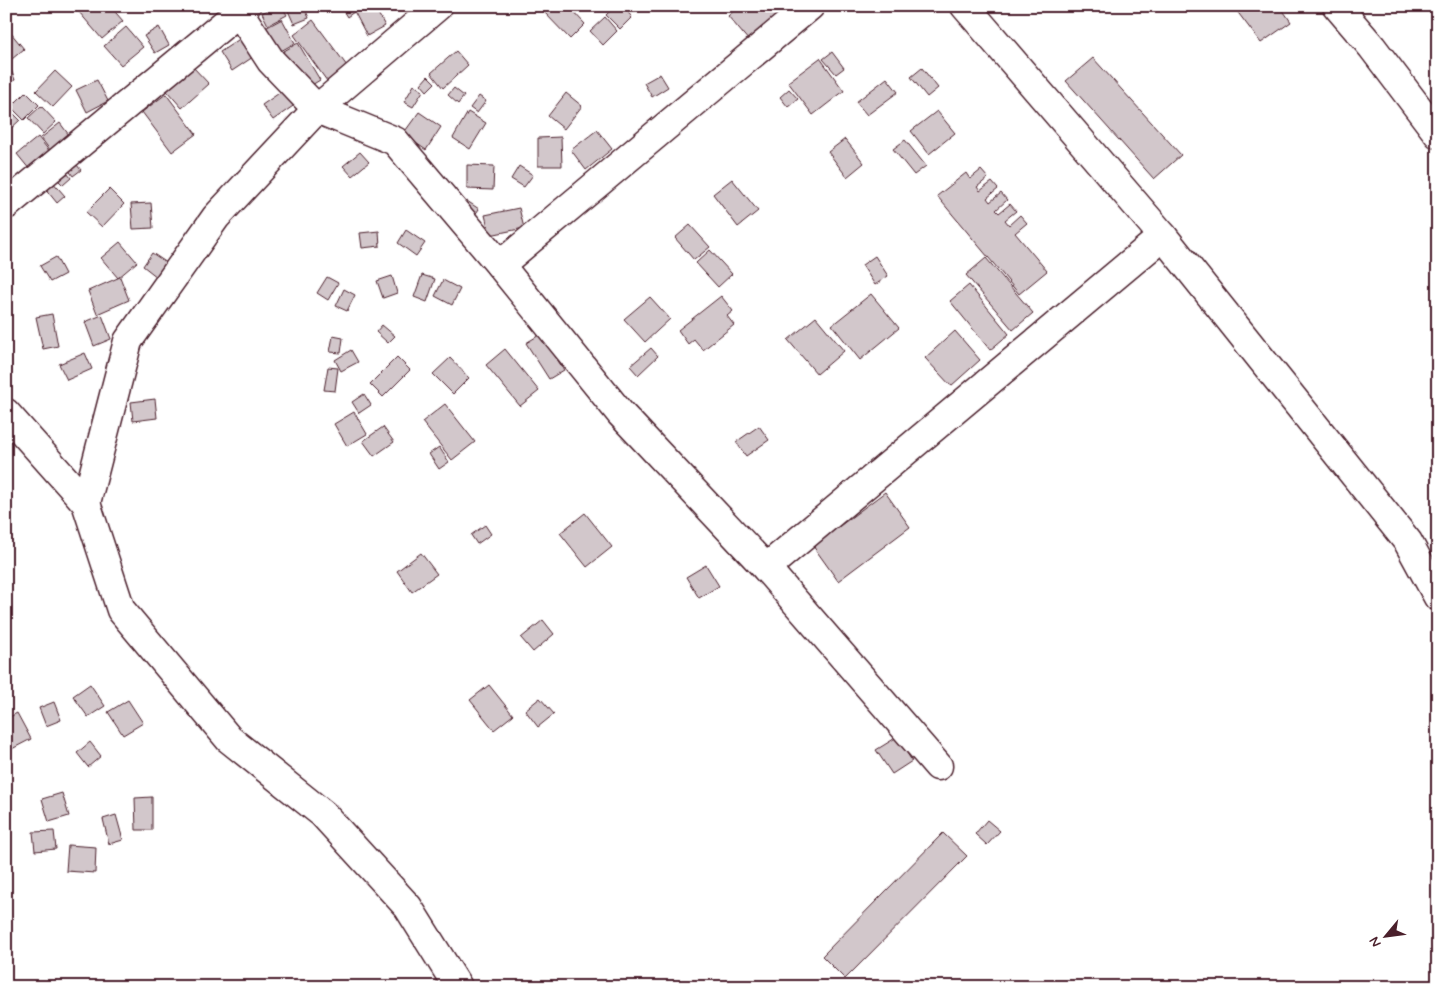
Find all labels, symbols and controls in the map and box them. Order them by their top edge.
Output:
north arrow [1362,910,1412,960]
text: N [1365,933,1386,950]

